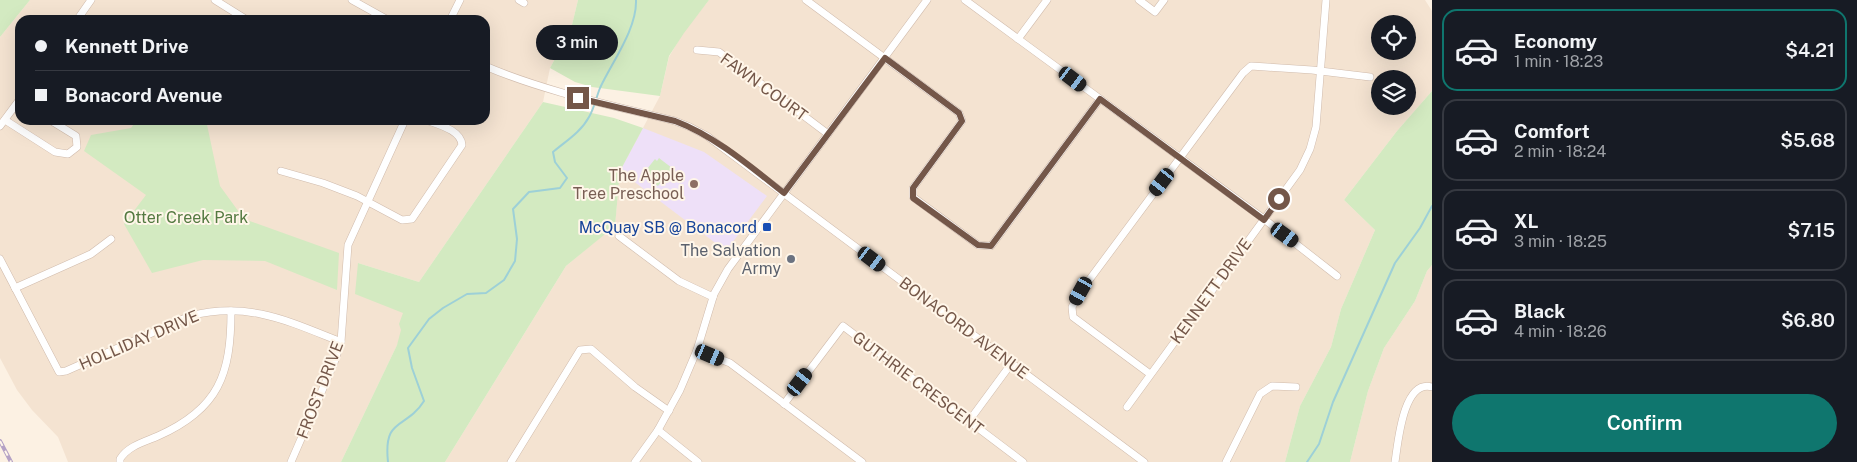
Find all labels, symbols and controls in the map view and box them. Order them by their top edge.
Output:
map controls [1371,15,1416,115]
button: locate [1371,15,1416,60]
callout: 3 min [537,26,619,61]
icon: car [1454,28,1499,73]
text: Economy [1514,30,1597,52]
text: 3 min [556,33,598,52]
text: Kennett Drive [65,35,189,57]
text: $4.21 [1785,39,1835,61]
street label: FAWN COURT [717,49,812,125]
text: 1 min · 18:23 [1514,52,1603,71]
car [1056,64,1089,94]
button: layers [1371,70,1416,115]
text: Bonacord Avenue [65,84,223,106]
route end [567,87,589,109]
icon: car [1454,118,1499,163]
text: Comfort [1514,120,1590,142]
text: $5.68 [1780,129,1835,151]
text: 2 min · 18:24 [1514,142,1606,161]
place label: The Apple Tree Preschool [573,166,684,203]
car [1146,166,1177,198]
marker: The Apple Tree Preschool [688,178,700,190]
route start [1268,188,1290,210]
park label: Otter Creek Park [124,208,248,227]
icon: car [1454,208,1499,253]
text: XL [1514,210,1539,232]
place label: McQuay SB @ Bonacord [579,218,757,237]
text: $7.15 [1788,219,1835,241]
car [1268,220,1301,250]
marker: McQuay SB @ Bonacord [761,221,773,233]
text: 3 min · 18:25 [1514,232,1607,251]
street label: KENNETT DRIVE [1166,235,1256,347]
place label: The Salvation Army [681,241,781,278]
car [855,244,888,274]
marker: The Salvation Army [785,253,797,265]
street label: BONACORD AVENUE [895,273,1033,383]
car [1067,274,1094,308]
icon: car [1454,298,1499,343]
text: Black [1514,300,1565,322]
street label: HOLLIDAY DRIVE [76,306,202,374]
text: $6.80 [1781,309,1835,331]
text: 4 min · 18:26 [1514,322,1607,341]
street label: GUTHRIE CRESCENT [849,328,988,439]
street label: FROST DRIVE [293,339,347,441]
car [693,342,726,368]
car [784,366,815,398]
button: Confirm [1452,394,1837,452]

